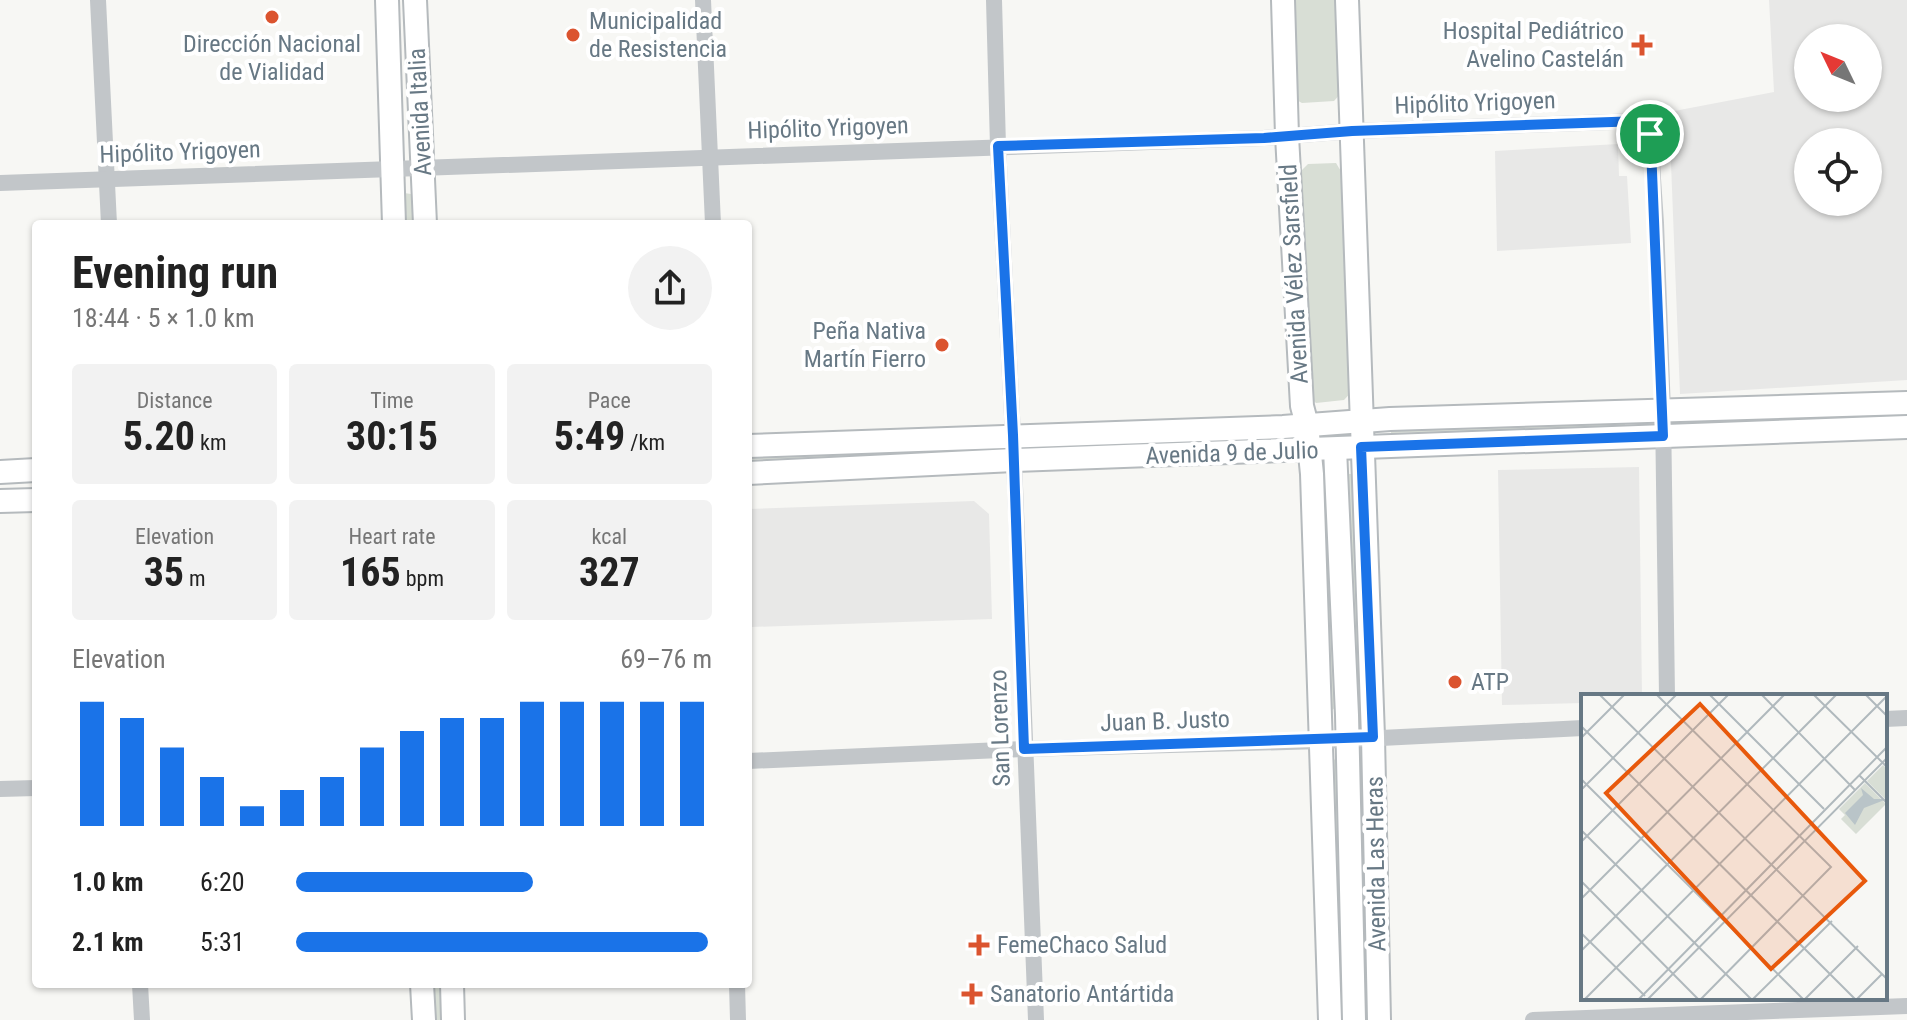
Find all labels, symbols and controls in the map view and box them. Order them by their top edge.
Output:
place label: Municipalidad de Resistencia [589,7,727,63]
marker: Dirección Nacional de Vialidad [263,8,281,26]
place label: Hospital Pediátrico Avelino Castelán [1443,17,1624,73]
north arrow [1794,24,1882,112]
map controls [1794,24,1882,216]
marker: Municipalidad de Resistencia [564,26,582,44]
place label: Dirección Nacional de Vialidad [183,30,361,86]
marker: Hospital Pediátrico Avelino Castelán [1631,34,1653,56]
street label: Avenida Italia [403,47,437,177]
street label: Hipólito Yrigoyen [1394,86,1556,120]
pin [1616,100,1684,168]
street label: Hipólito Yrigoyen [747,111,909,145]
icon: arrive [1628,112,1672,156]
button: locate [1794,128,1882,216]
street label: Hipólito Yrigoyen [99,135,261,169]
street label: Avenida Vélez Sarsfield [1274,163,1314,385]
button: share [628,246,712,330]
text: Evening run [72,247,278,299]
text: 18:44 · 5 × 1.0 km [72,303,254,333]
place label: Peña Nativa Martín Fierro [804,317,926,373]
marker: Peña Nativa Martín Fierro [933,336,951,354]
text: Distance [137,388,213,413]
text: Time [370,388,414,413]
text: Pace [588,388,631,413]
text: 5.20 [123,413,195,460]
text: 30:15 [346,413,438,460]
text: 5:49 [554,413,625,460]
text: km [195,430,227,455]
text: /km [625,430,665,455]
street label: Avenida 9 de Julio [1145,436,1319,470]
text: Elevation [135,524,214,549]
text: Heart rate [349,524,435,549]
text: kcal [592,524,627,549]
text: 35 [144,549,184,596]
text: 165 [340,549,401,596]
text: 327 [579,549,640,596]
text: m [184,566,206,591]
text: bpm [401,566,444,591]
text: Elevation [72,644,166,674]
text: 69–76 m [620,644,712,674]
place label: ATP [1471,668,1509,696]
street label: San Lorenzo [984,669,1016,787]
marker: ATP [1446,673,1464,691]
inset map [1581,694,1887,1000]
street label: Juan B. Justo [1100,705,1230,737]
street label: Avenida Las Heras [1360,776,1392,952]
text: 1.0 km [72,867,144,897]
text: 6:20 [200,867,245,897]
text: 2.1 km [72,927,144,957]
text: 5:31 [200,927,245,957]
place label: FemeChaco Salud [997,931,1167,959]
marker: FemeChaco Salud [968,934,990,956]
place label: Sanatorio Antártida [990,980,1174,1008]
marker: Sanatorio Antártida [961,983,983,1005]

